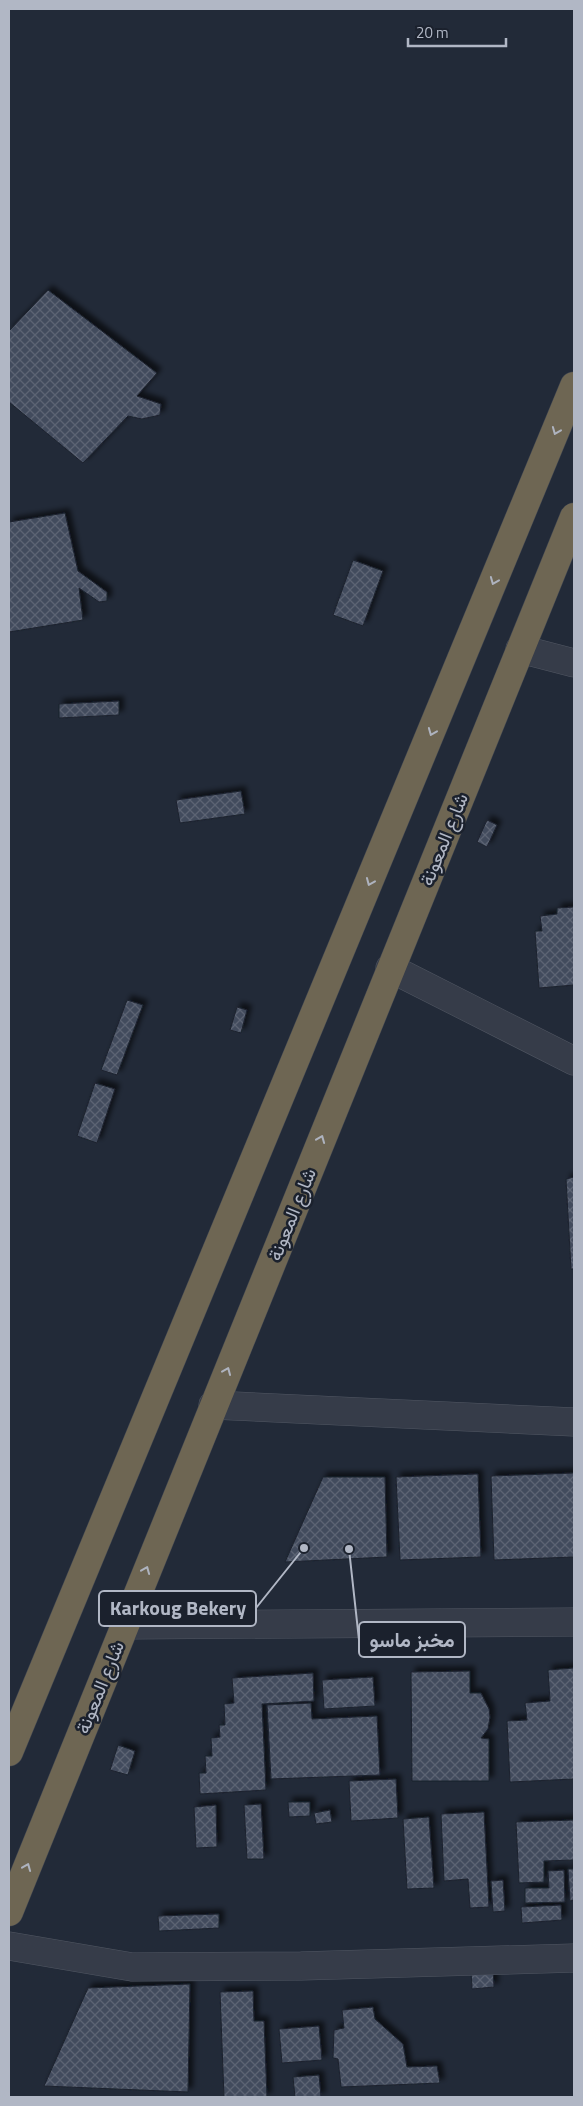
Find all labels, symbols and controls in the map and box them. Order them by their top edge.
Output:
scale bar [408,15,506,47]
text: 20 m [416,21,449,44]
one-way arrow [551,426,562,435]
one-way arrow [489,576,500,585]
one-way arrow [428,727,438,736]
street label: شارع المعونة [411,788,475,890]
one-way arrow [366,877,376,886]
one-way arrow [315,1135,325,1144]
street label: شارع المعونة [259,1163,323,1265]
one-way arrow [221,1367,232,1376]
one-way arrow [140,1566,150,1575]
callout: Karkoug Bekery [99,1591,256,1626]
text: Karkoug Bekery [110,1592,246,1623]
callout: مخبز ماسو [359,1622,465,1657]
text: مخبز ماسو [369,1624,455,1655]
street label: شارع المعونة [67,1636,131,1738]
one-way arrow [21,1863,31,1872]

